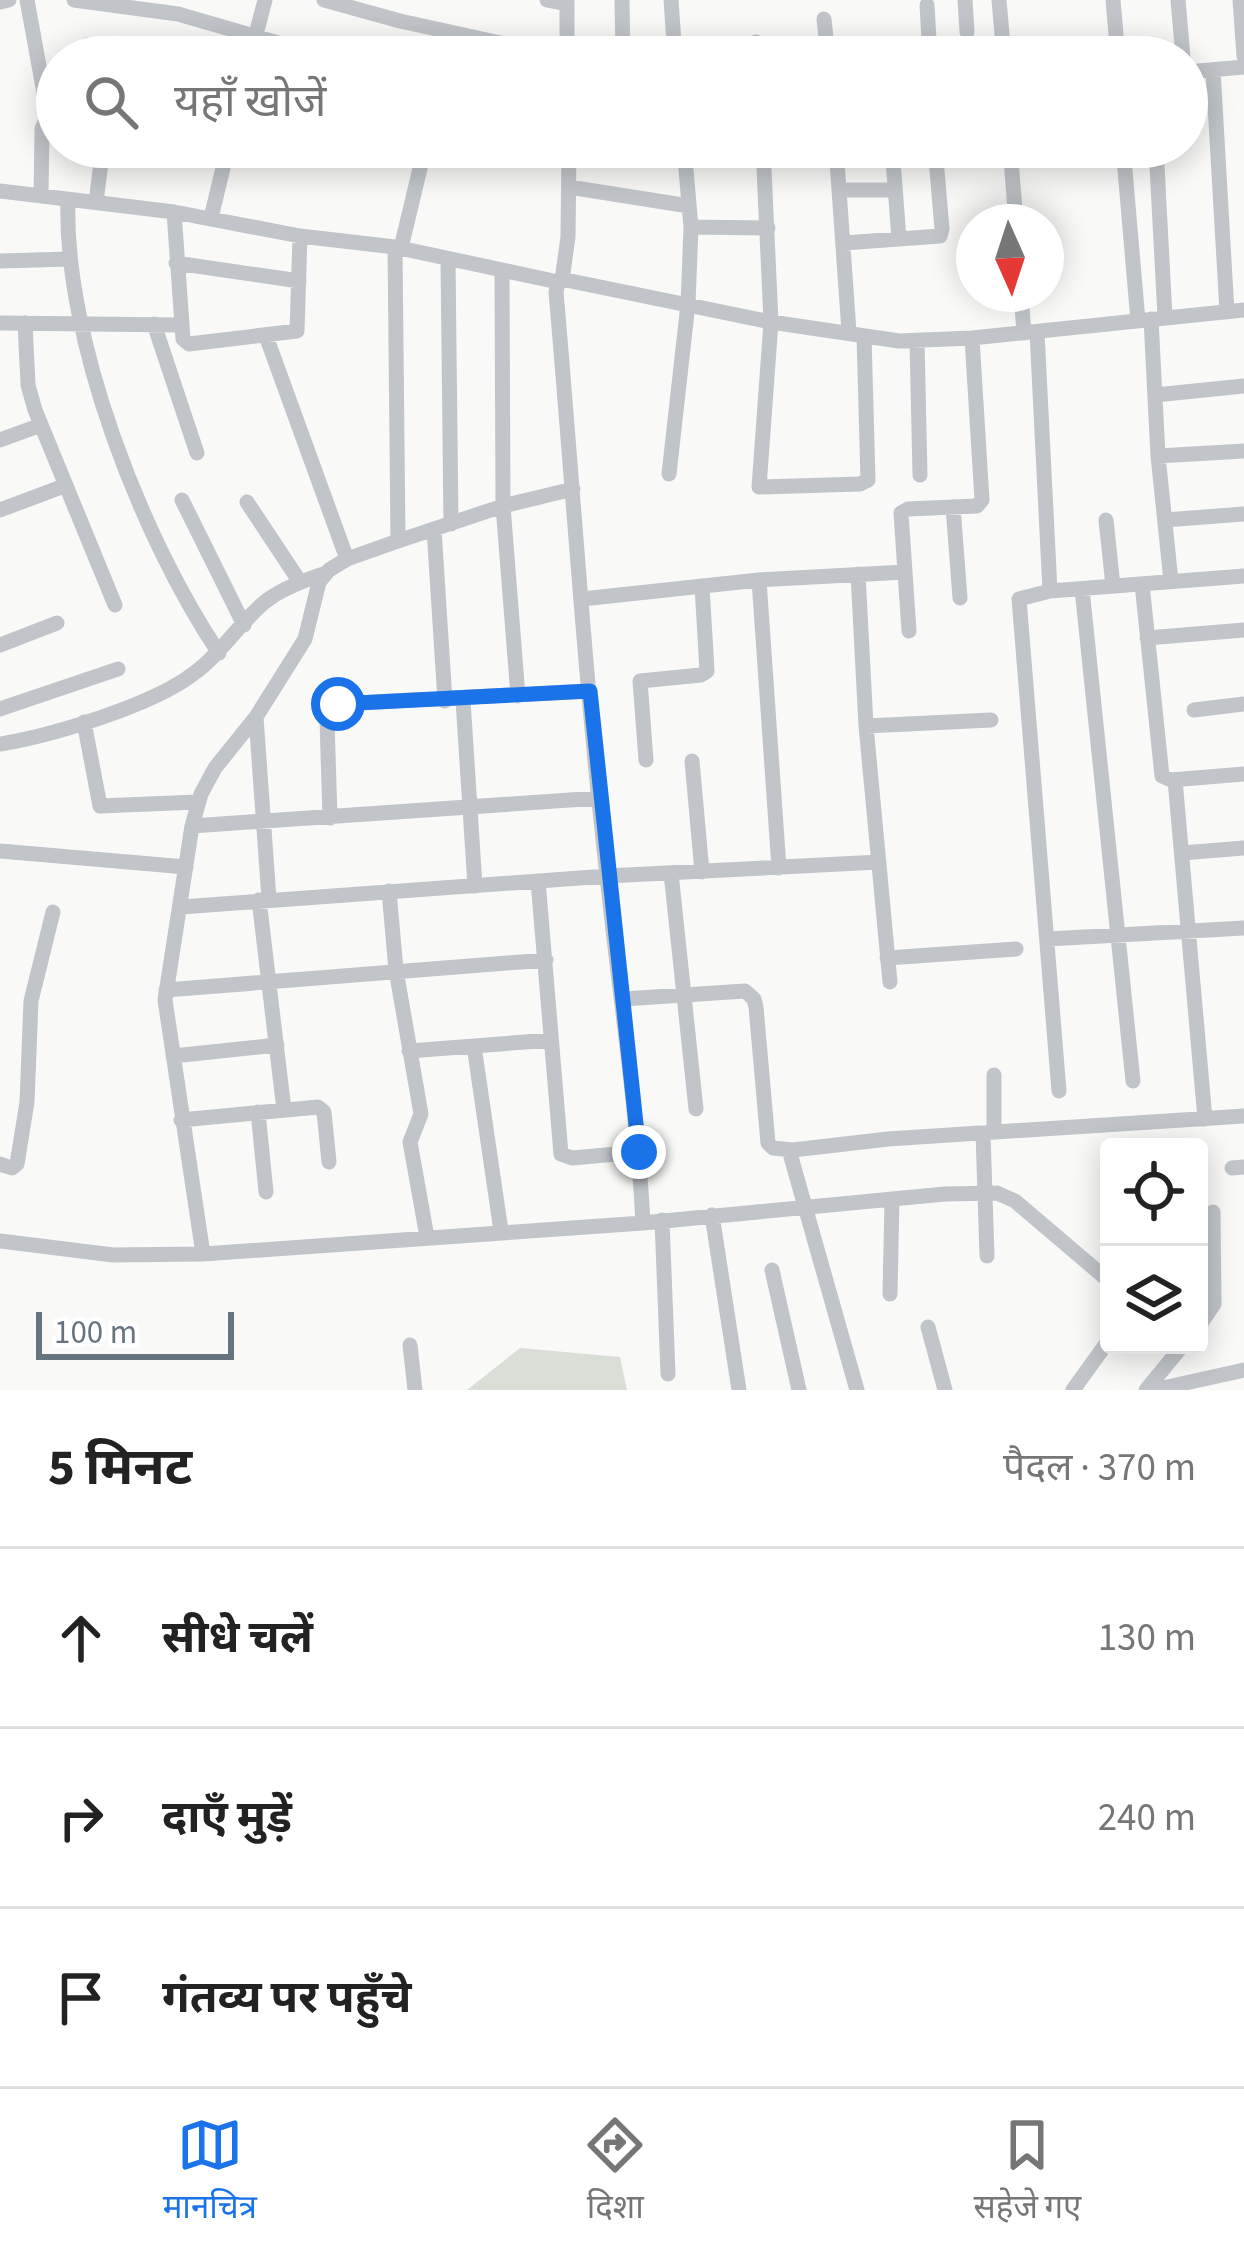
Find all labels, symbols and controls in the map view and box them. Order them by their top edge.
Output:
search box [36,36,1208,168]
icon: search [78,69,144,135]
text: यहाँ खोजें [174,70,327,134]
north arrow [956,204,1064,312]
route start [311,677,365,731]
route end [612,1125,666,1179]
map controls [1100,1138,1208,1354]
button: locate [1100,1138,1208,1246]
button: layers [1100,1246,1208,1354]
scale bar [36,1306,234,1359]
text: 100 m [54,1309,137,1356]
text: 5 मिनट [48,1432,192,1504]
text: पैदल · 370 m [1003,1440,1196,1496]
icon: ahead [48,1605,114,1671]
text: सीधे चलें [162,1606,313,1670]
text: 130 m [1098,1610,1196,1666]
icon: right [48,1785,114,1851]
text: दाएँ मुड़ें [162,1786,292,1850]
text: 240 m [1098,1790,1196,1846]
icon: arrive [48,1965,114,2031]
text: गंतव्य पर पहुँचे [162,1966,411,2030]
tab: मानचित्र [163,2112,257,2231]
tab: दिशा [582,2112,648,2231]
tab: सहेजे गए [974,2112,1081,2231]

